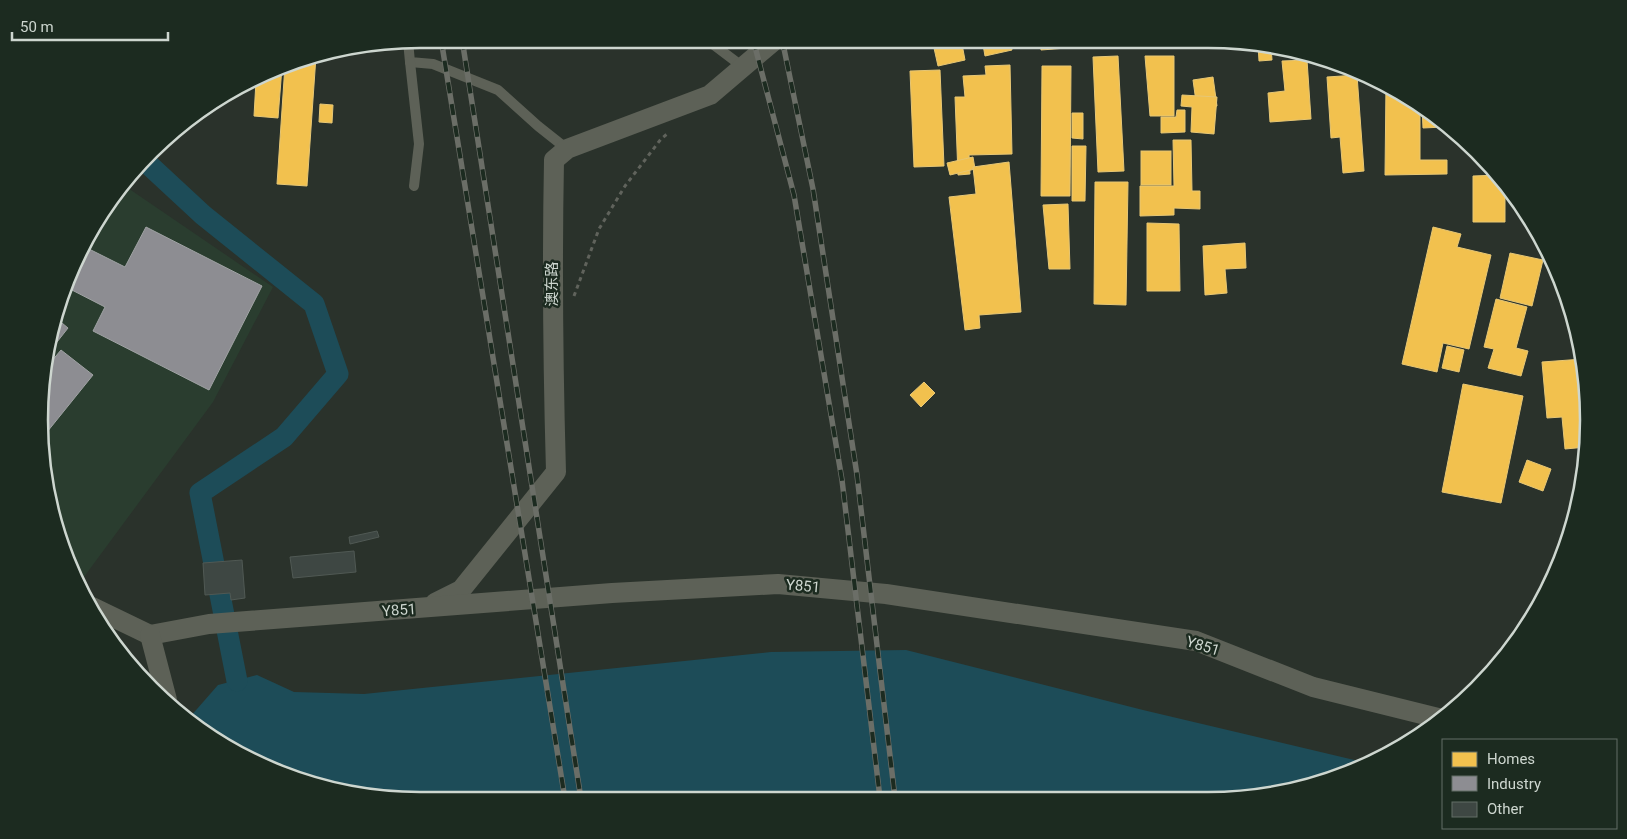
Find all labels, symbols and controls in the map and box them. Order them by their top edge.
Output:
scale bar [12,10,169,42]
text: 50 m [20,18,54,36]
street label: 澳东路 [543,261,561,307]
street label: Y851 [785,576,821,596]
street label: Y851 [381,600,417,620]
street label: Y851 [1184,632,1222,660]
legend [1442,739,1617,829]
text: Homes [1487,750,1535,768]
text: Industry [1487,775,1541,793]
text: Other [1487,800,1524,818]

